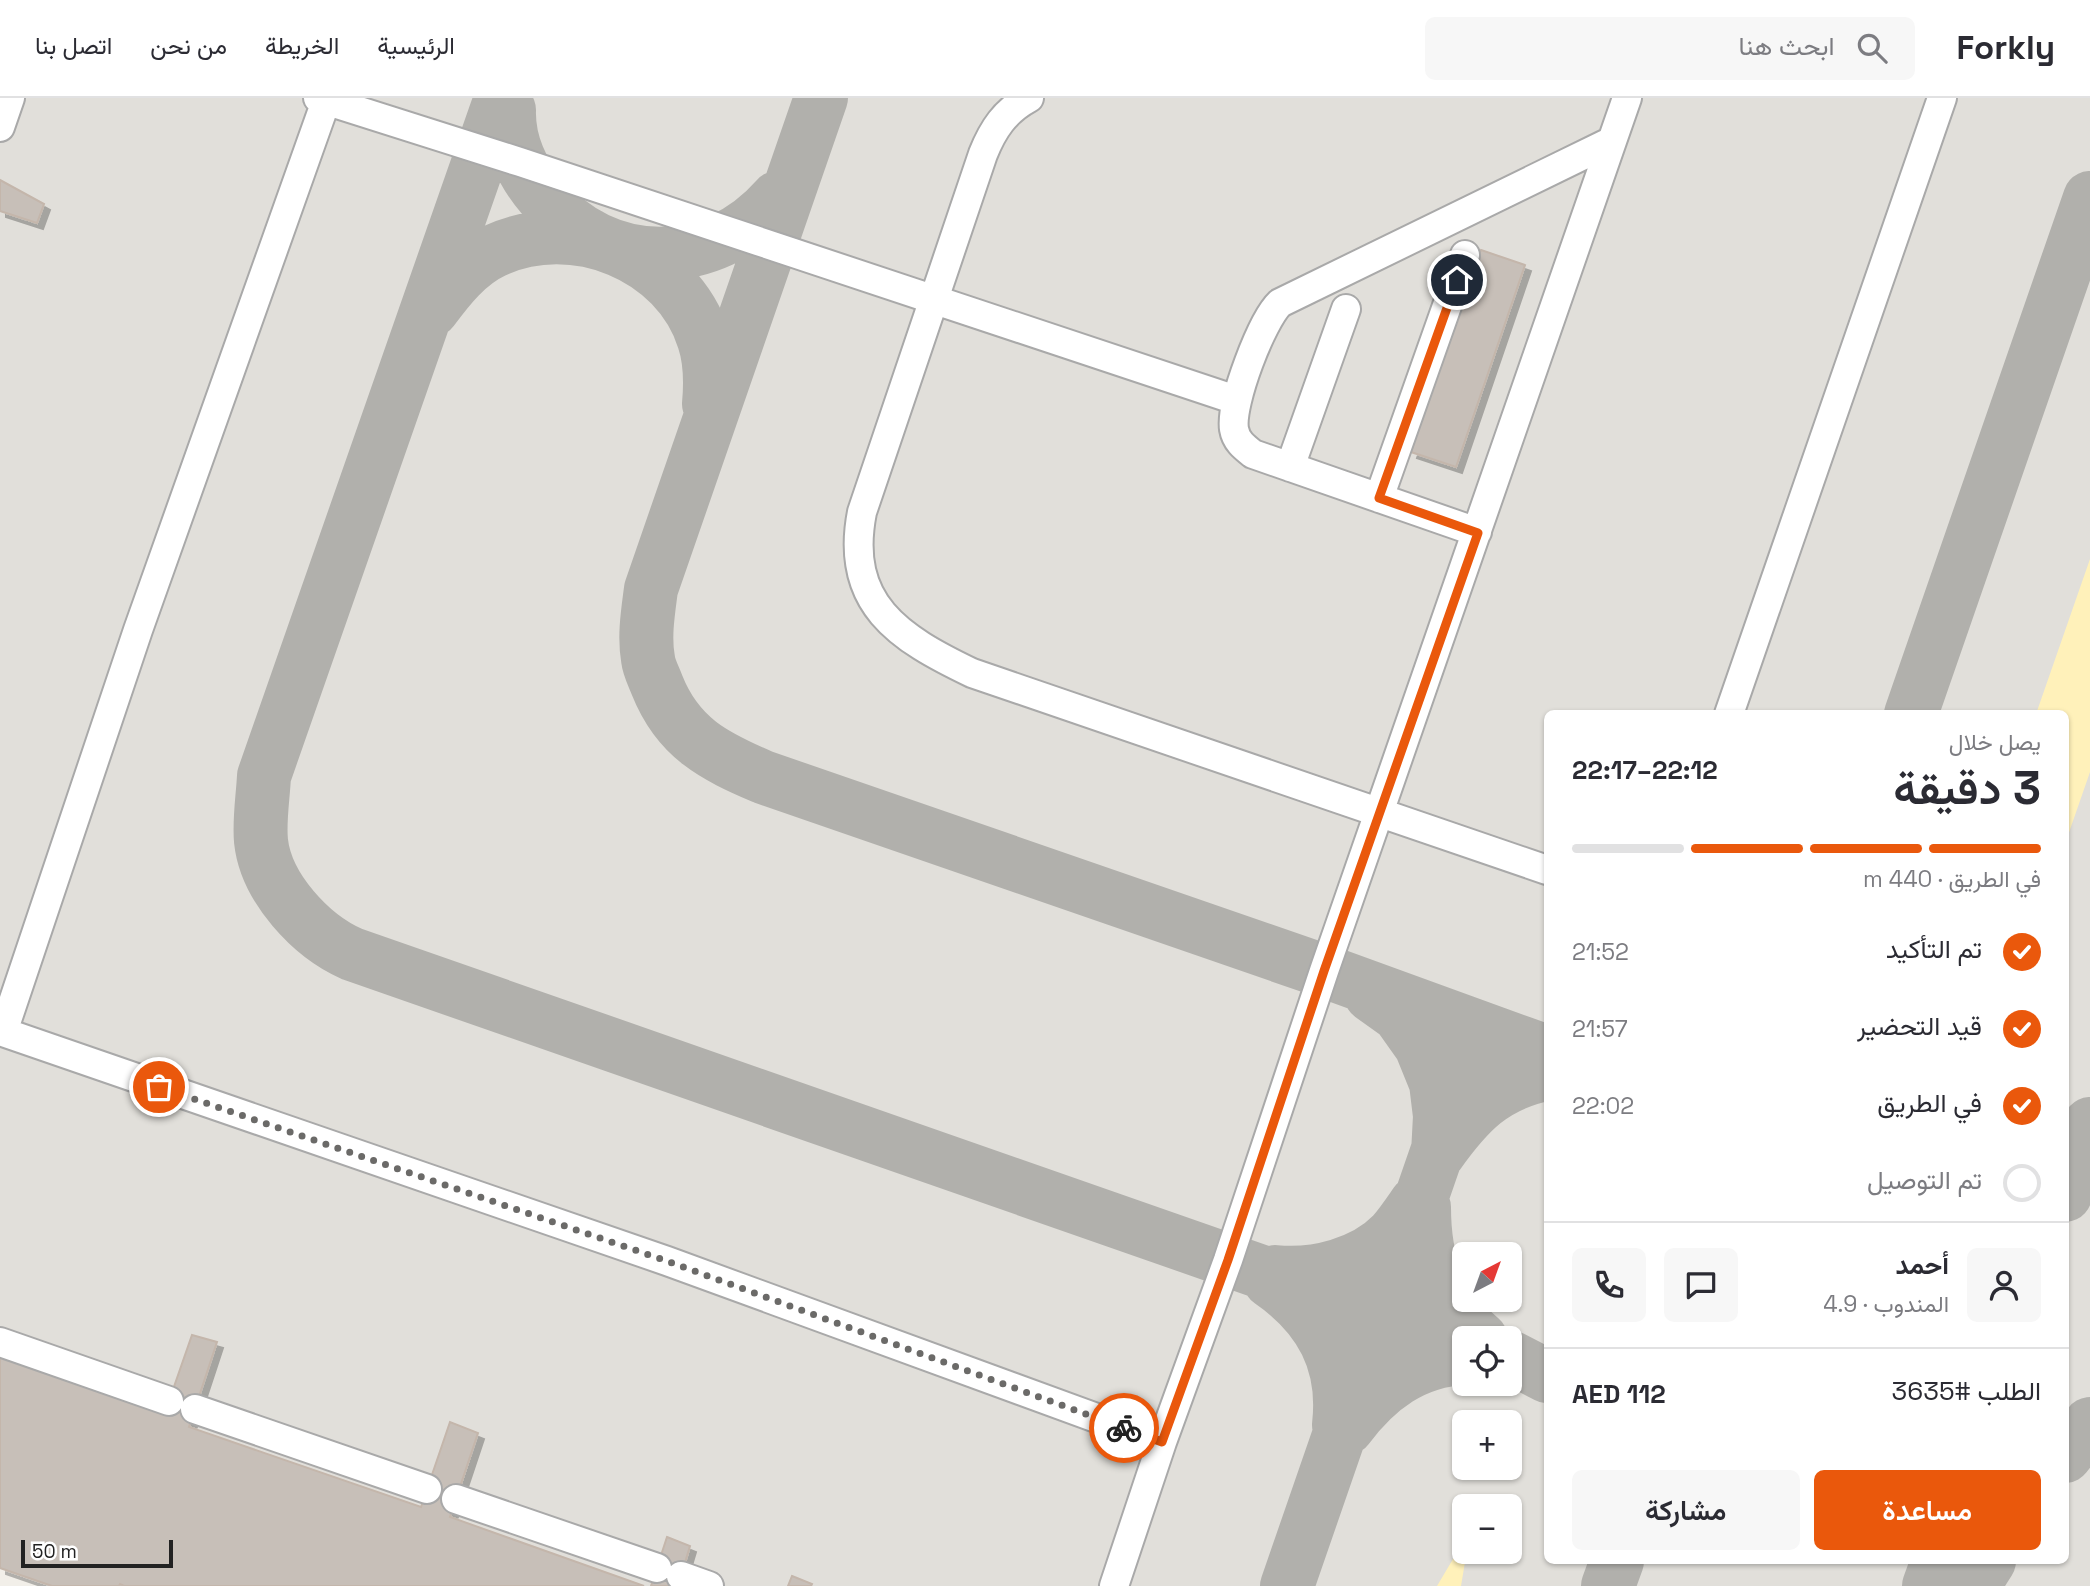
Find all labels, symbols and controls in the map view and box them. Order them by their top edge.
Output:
search box [1425,17,1915,80]
text: Forkly [1957,27,2055,69]
text: ابحث هنا [1739,29,1835,63]
icon: search [1853,29,1891,67]
text: اتصل بنا [35,30,112,61]
text: من نحن [150,30,227,61]
text: الخريطة [265,30,339,61]
text: الرئيسية [377,30,455,61]
pin [1427,250,1487,310]
icon: home [1438,261,1476,299]
text: يصل خلال [1949,727,2041,757]
text: 22:12–22:17 [1572,753,1718,787]
text: 3 دقيقة [1893,759,2041,817]
text: في الطريق · 440 m [1863,864,2041,894]
text: تم التأكيد [1886,932,1982,966]
icon: check [2003,933,2041,971]
text: 21:52 [1572,937,1629,967]
text: قيد التحضير [1857,1009,1982,1043]
icon: check [2003,1010,2041,1048]
text: 21:57 [1572,1014,1628,1044]
pin [129,1057,189,1117]
icon: bag [140,1068,178,1106]
text: في الطريق [1877,1086,1982,1120]
icon: check [2003,1087,2041,1125]
text: 22:02 [1572,1091,1634,1121]
text: تم التوصيل [1867,1163,1982,1197]
north arrow [1452,1242,1522,1312]
map controls [1452,1242,1522,1564]
button: phone [1572,1248,1646,1322]
button: chat [1664,1248,1738,1322]
text: أحمد [1896,1248,1949,1282]
button: person [1967,1248,2041,1322]
text: المندوب · 4.9 [1823,1289,1949,1319]
button: locate [1452,1326,1522,1396]
text: الطلب #3635 [1892,1374,2041,1408]
text: AED 112 [1572,1377,1666,1411]
courier [1089,1393,1159,1463]
icon: bike [1105,1409,1143,1447]
button: + [1452,1410,1522,1480]
button: مشاركة [1572,1470,1800,1550]
button: مساعدة [1814,1470,2041,1550]
button: − [1452,1494,1522,1564]
scale bar [21,1537,173,1569]
text: 50 m [32,1539,77,1564]

